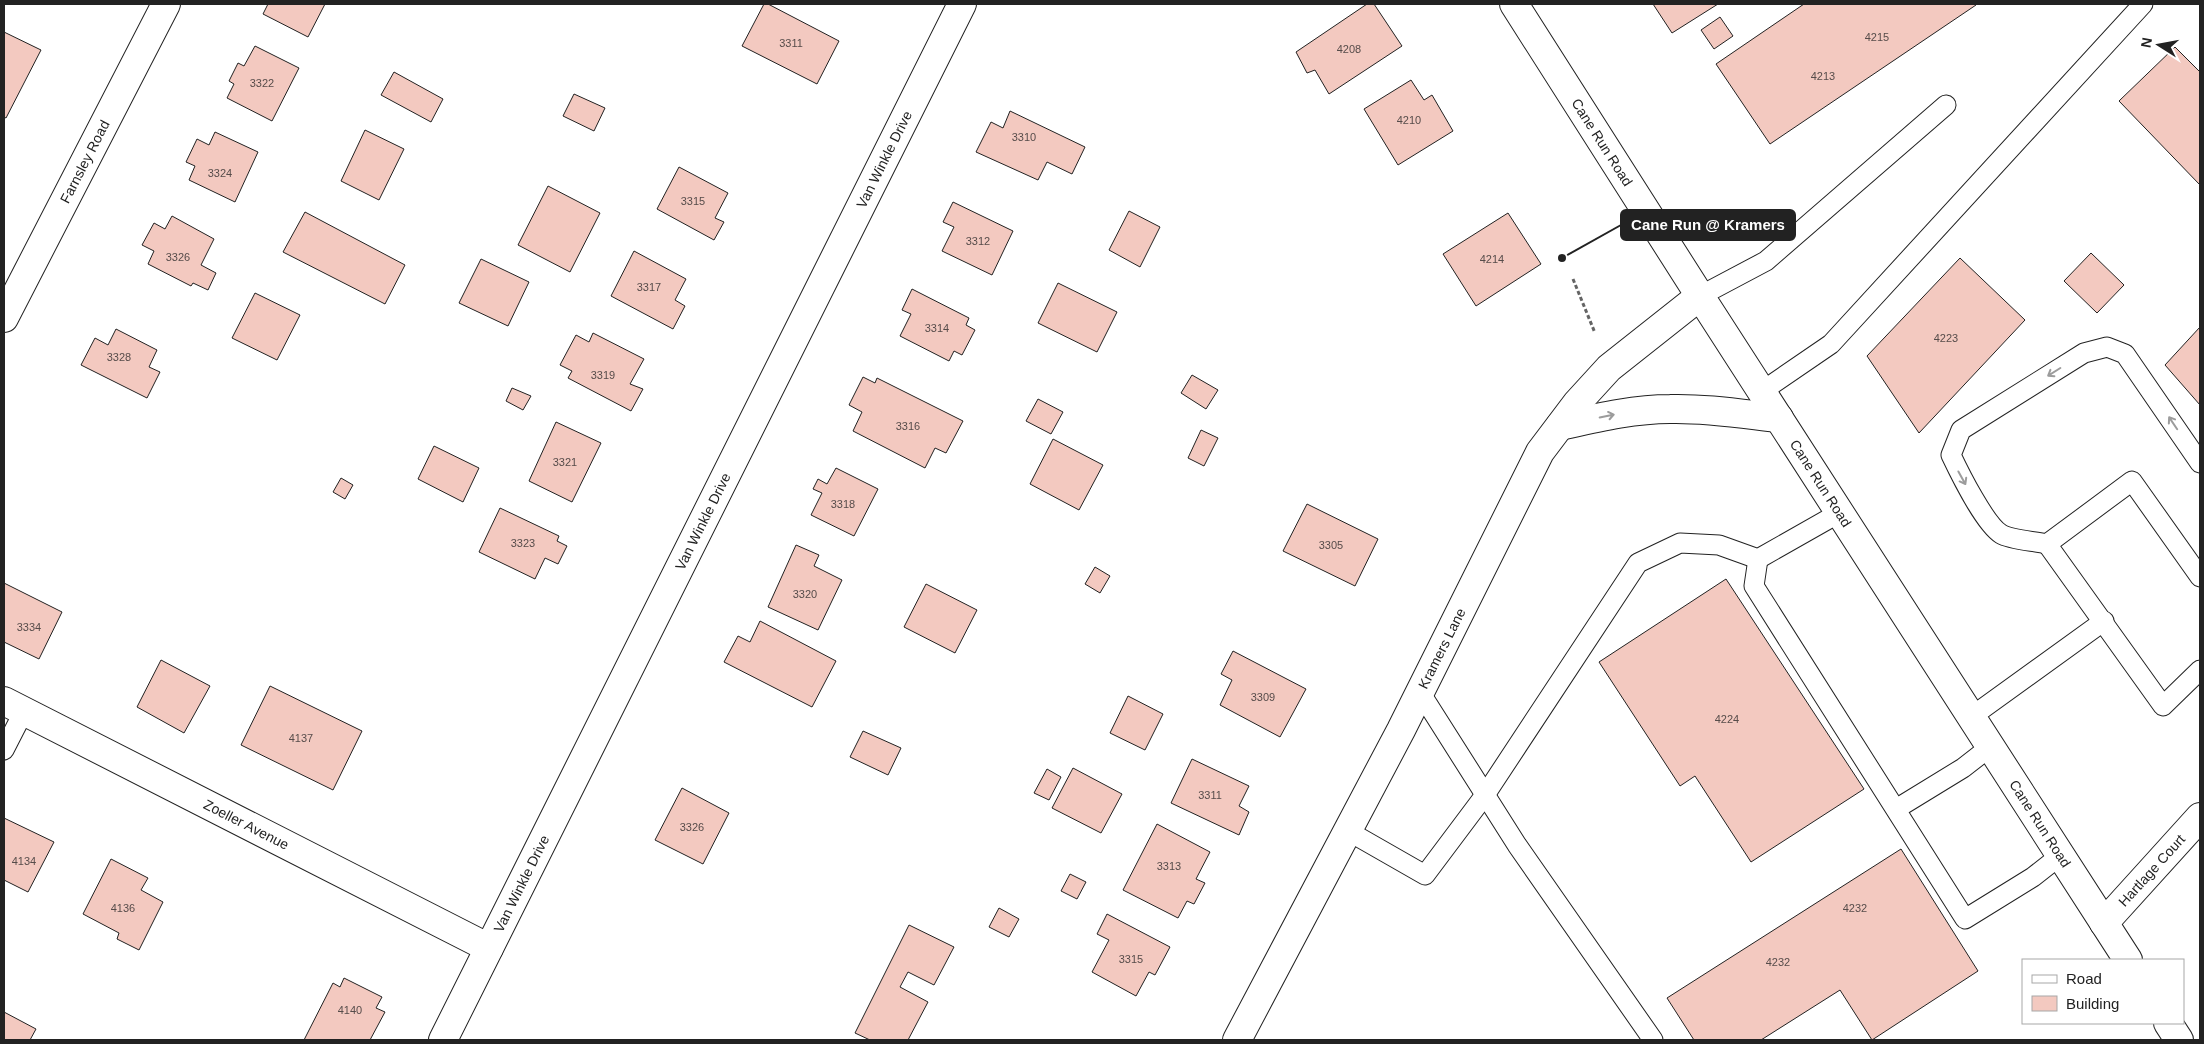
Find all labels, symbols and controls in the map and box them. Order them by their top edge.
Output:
north arrow [2134,20,2184,70]
house number: 4215 [1865,31,1889,43]
text: N [2137,36,2155,49]
house number: 3311 [779,37,803,49]
house number: 4208 [1337,43,1361,55]
house number: 4213 [1811,70,1835,82]
house number: 3322 [250,77,274,89]
street label: Cane Run Road [1568,96,1636,189]
street label: Van Winkle Drive [853,108,915,211]
house number: 4210 [1397,114,1421,126]
street label: Farnsley Road [57,117,113,206]
house number: 3310 [1012,131,1036,143]
house number: 3324 [208,167,232,179]
house number: 3315 [681,195,705,207]
callout: Cane Run @ Kramers [1621,210,1795,240]
text: Cane Run @ Kramers [1631,216,1785,233]
house number: 3312 [966,235,990,247]
house number: 3326 [166,251,190,263]
house number: 4214 [1480,253,1504,265]
house number: 3317 [637,281,661,293]
house number: 3314 [925,322,949,334]
house number: 4223 [1934,332,1958,344]
house number: 3328 [107,351,131,363]
one-way arrow [2047,366,2061,377]
house number: 3319 [591,369,615,381]
one-way arrow [1599,411,1615,420]
one-way arrow [2168,416,2178,430]
house number: 3316 [896,420,920,432]
street label: Cane Run Road [1787,437,1855,530]
house number: 3321 [553,456,577,468]
street label: Van Winkle Drive [672,470,734,573]
one-way arrow [1957,471,1967,486]
house number: 3318 [831,498,855,510]
house number: 3323 [511,537,535,549]
house number: 3305 [1319,539,1343,551]
house number: 3320 [793,588,817,600]
street label: Kramers Lane [1415,605,1469,691]
house number: 3334 [17,621,41,633]
house number: 3309 [1251,691,1275,703]
house number: 4224 [1715,713,1739,725]
house number: 4137 [289,732,313,744]
street label: Cane Run Road [2006,777,2074,870]
house number: 3311 [1198,789,1222,801]
street label: Zoeller Avenue [201,796,292,853]
house number: 3326 [680,821,704,833]
street label: Hartlage Court [2115,831,2188,910]
street label: Van Winkle Drive [490,832,552,935]
house number: 4134 [12,855,36,867]
house number: 3313 [1157,860,1181,872]
house number: 4136 [111,902,135,914]
house number: 4232 [1843,902,1867,914]
house number: 3315 [1119,953,1143,965]
house number: 4232 [1766,956,1790,968]
legend [2022,959,2184,1024]
text: Road [2066,970,2102,987]
text: Building [2066,995,2119,1012]
house number: 4140 [338,1004,362,1016]

